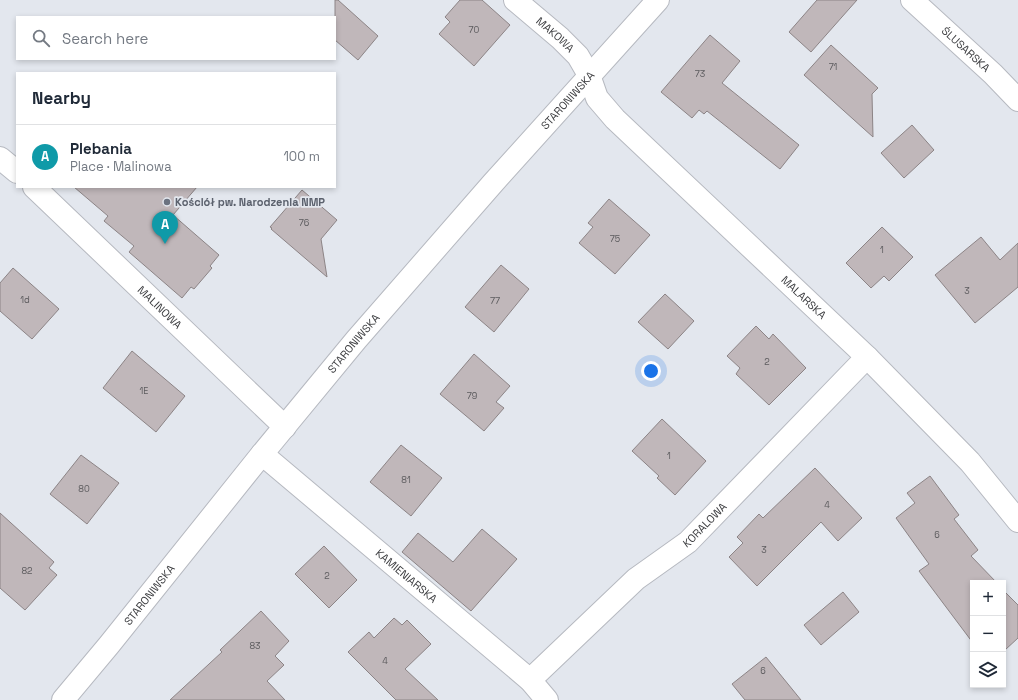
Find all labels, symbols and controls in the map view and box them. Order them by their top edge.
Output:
street label: MAKOWA [533,14,577,55]
search box [16,16,336,60]
street label: ŚLUSARSKA [939,23,993,75]
house number: 70 [469,24,480,36]
icon: search [30,27,52,49]
text: Search here [62,29,148,48]
house number: 71 [829,61,838,73]
street label: STARONIWSKA [538,68,597,132]
house number: 73 [695,68,705,80]
text: Nearby [32,87,91,109]
text: Plebania [70,139,132,158]
text: A [41,148,49,165]
text: 100 m [283,148,320,165]
text: Place · Malinowa [70,158,172,175]
place label: Kościół pw. Narodzenia NMP [175,195,325,209]
marker: Kościół pw. Narodzenia NMP [162,197,172,207]
pin: A [152,211,178,244]
house number: 76 [299,217,310,229]
house number: 75 [610,233,620,245]
house number: 1 [880,244,884,256]
street label: MALARSKA [778,273,829,322]
street label: MALINOWA [135,283,185,332]
house number: 3 [964,285,970,297]
house number: 1d [20,294,30,306]
house number: 77 [490,295,500,307]
street label: STARONIWSKA [325,311,383,376]
house number: 2 [764,356,770,368]
your location [641,361,661,381]
house number: 1E [140,385,148,397]
house number: 79 [467,390,477,402]
house number: 1 [667,450,671,462]
house number: 81 [401,474,411,486]
house number: 80 [78,483,90,495]
house number: 4 [824,499,830,511]
street label: KORALOWA [680,500,729,550]
house number: 6 [934,529,940,541]
house number: 3 [761,544,767,556]
street label: KAMIENIARSKA [373,546,440,606]
street label: STARONIWSKA [121,562,178,628]
house number: 82 [21,565,33,577]
house number: 2 [324,570,330,582]
map controls [970,580,1006,688]
button: + [970,580,1006,616]
button: − [970,616,1006,652]
house number: 83 [249,640,261,652]
button: layers [970,652,1006,688]
house number: 4 [382,655,388,667]
house number: 6 [760,665,766,677]

